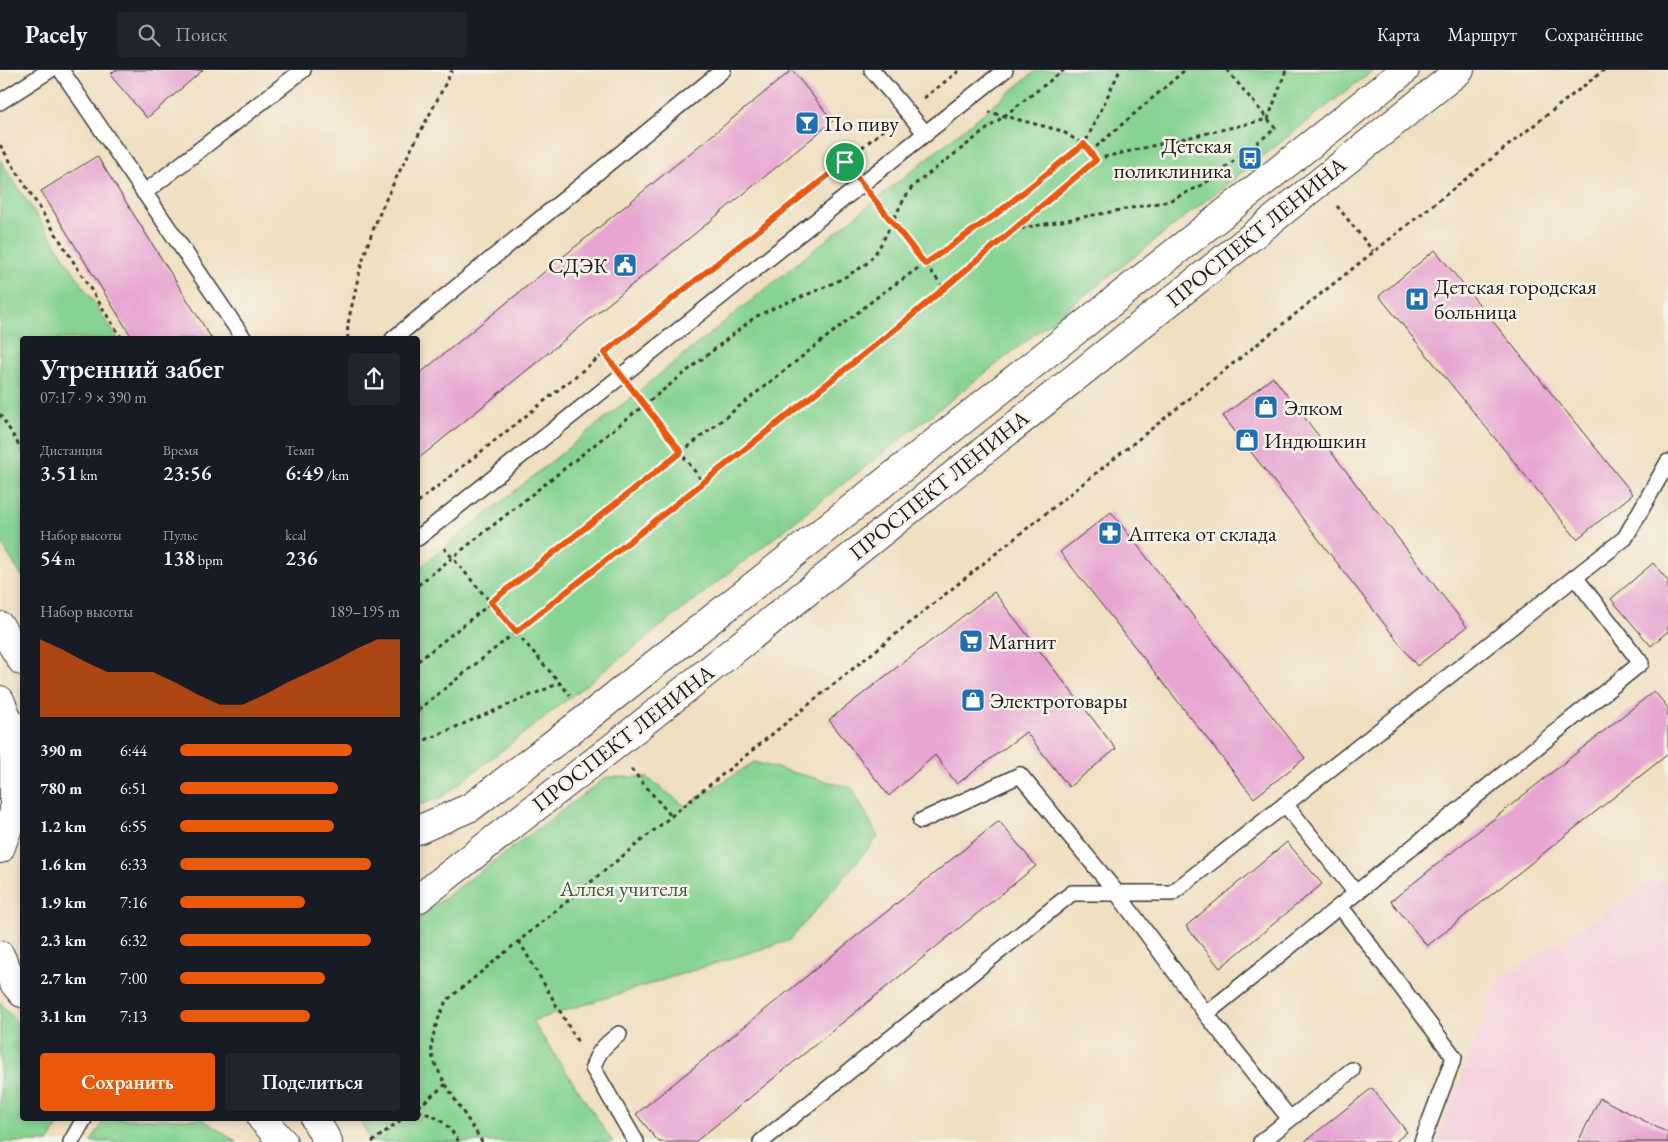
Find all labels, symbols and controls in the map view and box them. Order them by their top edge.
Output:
search box [117,12,467,57]
text: Pacely [25,19,87,50]
icon: search [135,21,163,49]
text: Поиск [175,22,227,47]
text: Карта [1377,23,1420,46]
text: Маршрут [1448,23,1517,46]
text: Сохранённые [1545,23,1643,46]
place label: По пиву [824,109,899,138]
bar icon: По пиву [794,110,820,136]
place label: Детская поликлиника [1114,131,1232,185]
pin [824,141,866,183]
bus stop icon: Детская поликлиника [1237,145,1263,171]
icon: arrive [831,148,859,176]
street label: ПРОСПЕКТ ЛЕНИНА [1160,150,1353,314]
place label: СДЭК [548,251,608,280]
public building icon: СДЭК [612,252,638,278]
place label: Детская городская больница [1434,272,1597,326]
hospital icon: Детская городская больница [1404,286,1430,312]
text: Утренний забег [40,350,224,386]
button: share [348,353,400,405]
text: 07:17 · 9 × 390 m [40,387,147,408]
place label: Элком [1284,393,1343,422]
shop icon: Элком [1253,394,1279,420]
street label: ПРОСПЕКТ ЛЕНИНА [843,403,1036,567]
place label: Индюшкин [1264,426,1366,455]
shop icon: Индюшкин [1234,427,1260,453]
text: Дистанция [40,441,102,459]
text: Время [163,441,199,459]
text: Темп [285,441,315,459]
text: 3.51 [40,459,77,486]
text: 23:56 [163,459,211,486]
text: 6:49 [285,459,323,486]
text: km [77,466,98,484]
text: /km [323,466,349,484]
place label: Аптека от склада [1127,519,1277,548]
pharmacy icon: Аптека от склада [1097,520,1123,546]
text: Набор высоты [40,526,121,544]
text: Пульс [163,526,198,544]
text: kcal [285,526,306,544]
text: 54 [40,544,62,571]
text: 138 [163,544,195,571]
text: 236 [285,544,318,571]
text: m [62,551,75,569]
text: bpm [195,551,223,569]
text: Набор высоты [40,601,133,622]
text: 189–195 m [329,601,400,622]
place label: Магнит [988,627,1056,656]
supermarket icon: Магнит [958,628,984,654]
street label: ПРОСПЕКТ ЛЕНИНА [526,657,721,818]
place label: Электротовары [990,686,1128,715]
shop icon: Электротовары [960,687,986,713]
text: 390 m [40,740,82,761]
text: 6:44 [120,740,147,761]
text: 780 m [40,778,82,799]
text: 6:51 [120,778,147,799]
text: 1.2 km [40,816,86,837]
text: 6:55 [120,816,147,837]
text: 1.6 km [40,854,86,875]
text: 6:33 [120,854,147,875]
park label: Аллея учителя [559,874,688,903]
text: 1.9 km [40,892,86,913]
text: 7:16 [120,892,147,913]
text: 2.3 km [40,930,86,951]
text: 6:32 [120,930,147,951]
text: 2.7 km [40,968,86,989]
text: 7:00 [120,968,147,989]
text: 3.1 km [40,1006,86,1027]
text: 7:13 [120,1006,147,1027]
button: Сохранить [40,1053,215,1111]
button: Поделиться [225,1053,400,1111]

